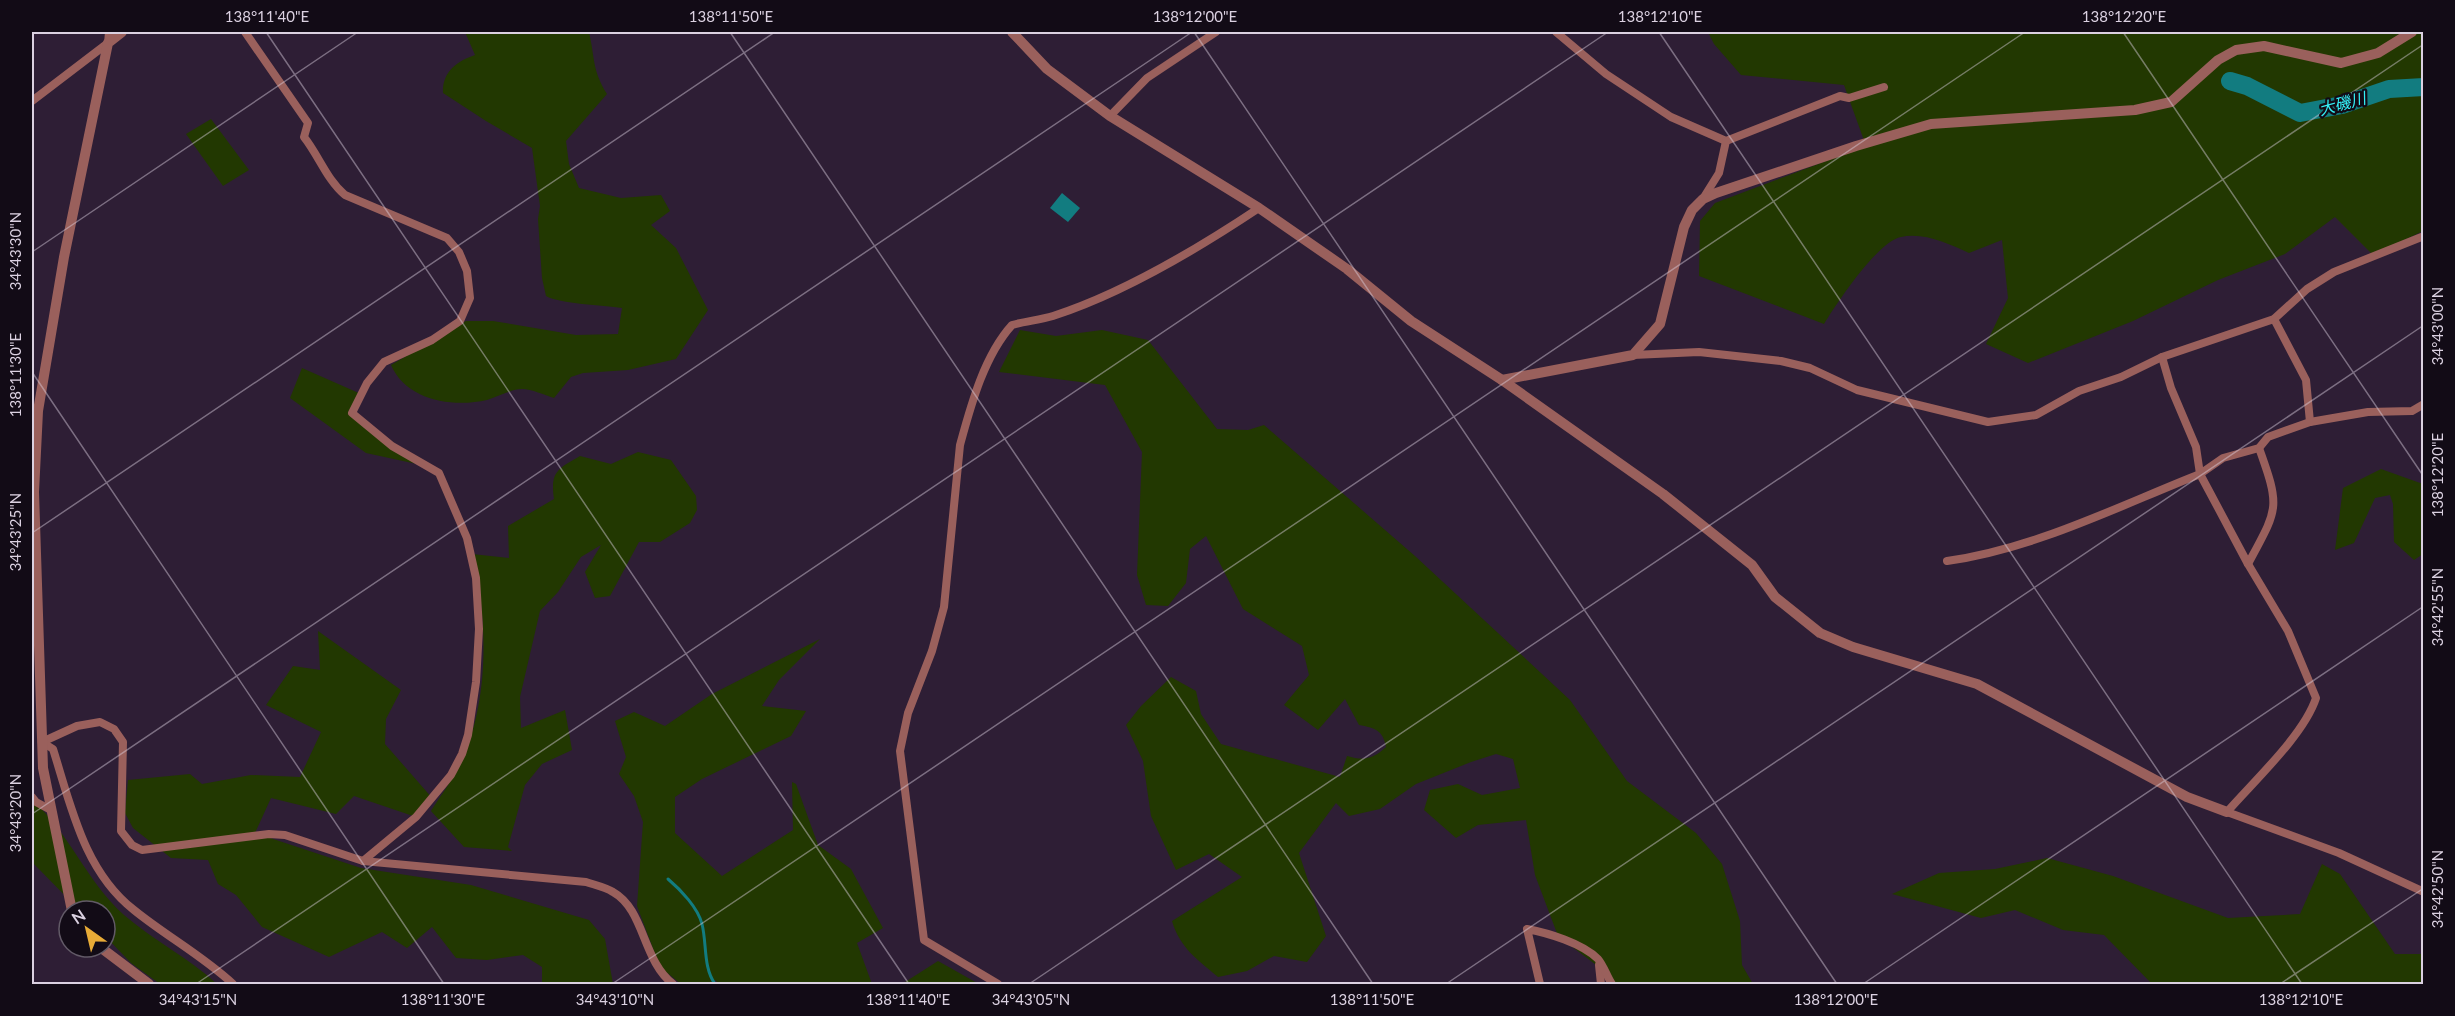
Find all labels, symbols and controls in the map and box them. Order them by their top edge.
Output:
text: 138°11'40"E [225,7,309,25]
text: 138°11'50"E [689,7,773,25]
text: 138°12'00"E [1153,7,1237,25]
text: 138°12'10"E [1618,7,1702,25]
text: 138°12'20"E [2082,7,2166,25]
water label: 大磯川 [2316,87,2370,118]
text: 34°43'30"N [6,212,24,290]
text: 34°43'00"N [2428,287,2446,365]
text: 138°11'30"E [6,333,24,417]
text: 138°12'20"E [2428,433,2446,517]
text: 34°43'25"N [6,493,24,571]
text: 34°42'55"N [2428,568,2446,646]
text: 34°43'20"N [6,774,24,852]
text: 34°42'50"N [2428,850,2446,928]
north arrow [57,899,117,959]
text: N [68,905,89,927]
text: 34°43'15"N [159,990,237,1008]
text: 138°11'30"E [401,990,485,1008]
text: 34°43'10"N [576,990,654,1008]
text: 138°11'40"E [866,990,950,1008]
text: 34°43'05"N [992,990,1070,1008]
text: 138°11'50"E [1330,990,1414,1008]
text: 138°12'00"E [1794,990,1878,1008]
text: 138°12'10"E [2259,990,2343,1008]

